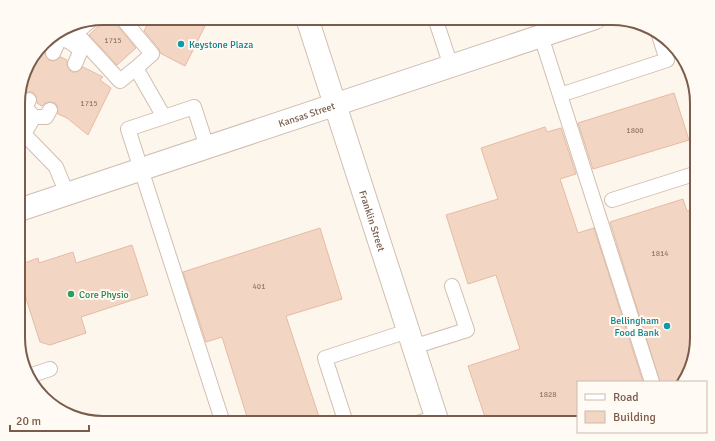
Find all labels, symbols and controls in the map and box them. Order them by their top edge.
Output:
house number: 1715 [104,35,122,45]
marker: Keystone Plaza [176,39,186,49]
place label: Keystone Plaza [189,39,253,51]
house number: 1715 [80,98,98,108]
street label: Kansas Street [277,100,337,130]
house number: 1800 [626,125,644,135]
street label: Franklin Street [356,189,387,253]
house number: 1814 [651,248,669,258]
house number: 401 [253,281,265,291]
marker: Core Physio [66,289,76,299]
place label: Core Physio [79,289,129,301]
place label: Bellingham Food Bank [610,315,659,339]
marker: Bellingham Food Bank [662,321,672,331]
legend [577,381,707,433]
house number: 1828 [539,389,557,399]
text: Road [613,390,639,405]
scale bar [10,407,89,433]
text: Building [613,410,656,425]
text: 20 m [16,414,41,429]

